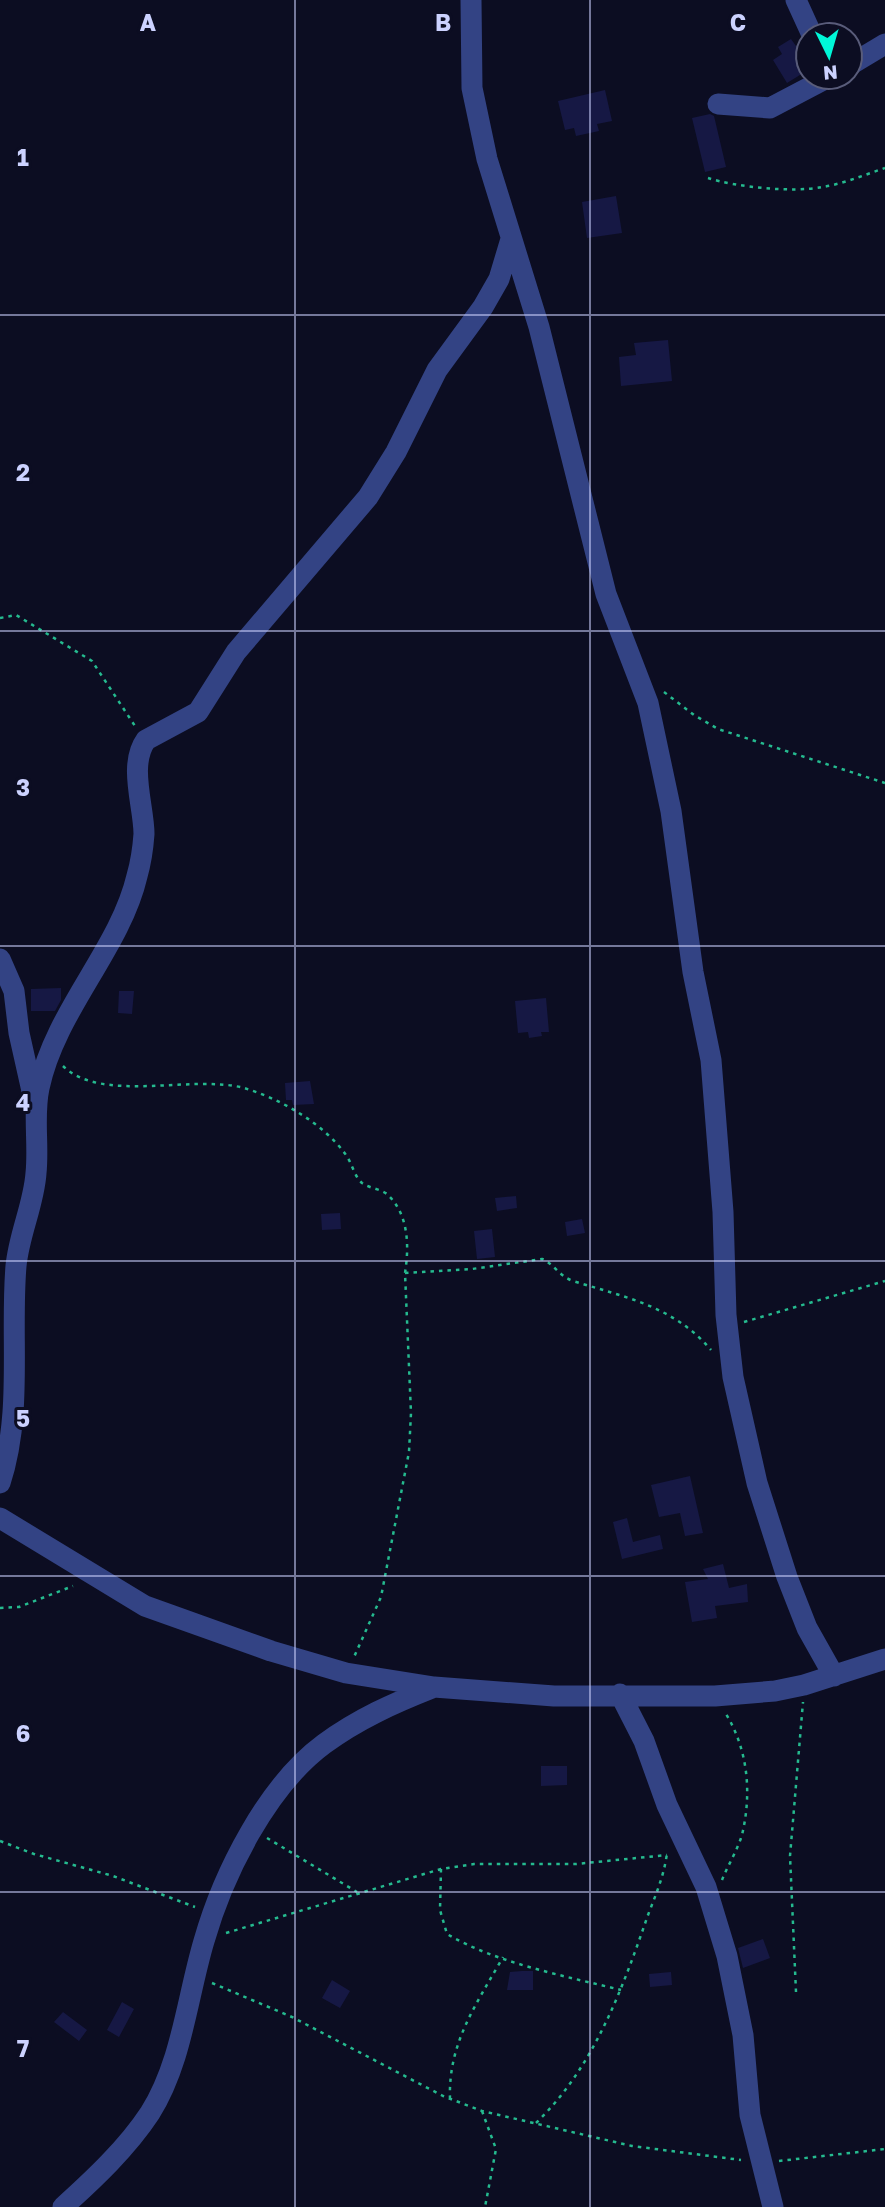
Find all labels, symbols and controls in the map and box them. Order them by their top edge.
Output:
text: A [140,8,157,36]
text: B [435,8,451,36]
text: C [730,8,746,36]
north arrow [794,21,864,91]
text: N [822,61,839,86]
text: 1 [17,143,29,171]
text: 2 [16,458,30,486]
text: 3 [16,773,30,801]
text: 4 [16,1088,30,1116]
text: 5 [16,1404,30,1432]
text: 6 [16,1719,30,1747]
text: 7 [17,2034,29,2062]

